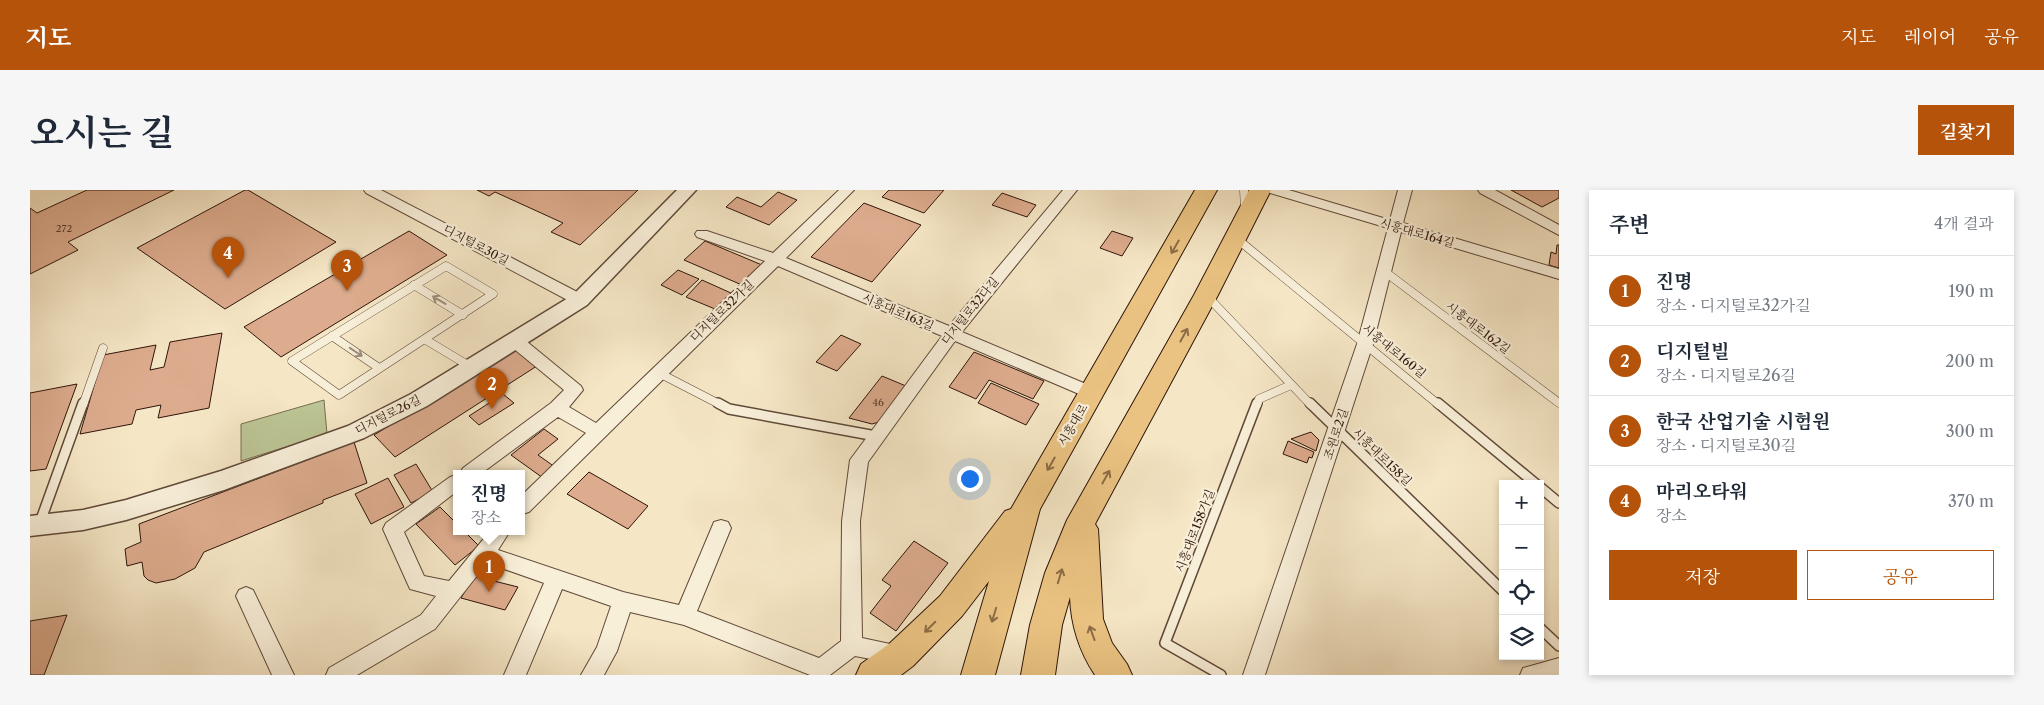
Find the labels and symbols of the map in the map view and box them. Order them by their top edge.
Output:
street label: 시흥대로164길 [1378,215,1456,250]
street label: 디지털로30길 [441,221,512,268]
house number: 272 [56,222,72,235]
pin: 4 [212,237,244,278]
one-way arrow [1169,239,1179,253]
pin: 3 [331,250,363,291]
street label: 디지털로32다길 [938,274,1002,348]
street label: 디지털로32가길 [687,276,757,345]
street label: 시흥대로163길 [860,290,936,333]
one-way arrow [432,295,446,305]
street label: 시흥대로162길 [1443,298,1514,357]
street label: 시흥대로160길 [1359,320,1429,381]
one-way arrow [1180,328,1190,342]
one-way arrow [349,347,363,358]
pin: 2 [476,368,508,409]
street label: 디지털로26길 [352,392,423,438]
house number: 46 [872,396,884,409]
street label: 시흥대로 [1054,401,1091,449]
street label: 조원로2길 [1320,406,1351,461]
street label: 시흥대로158길 [1350,425,1415,489]
one-way arrow [1046,456,1056,471]
your location [957,466,983,492]
one-way arrow [1102,470,1111,485]
street label: 시흥대로158가길 [1172,487,1217,575]
pin: 1 [473,551,505,592]
one-way arrow [1056,569,1066,585]
one-way arrow [988,607,998,623]
one-way arrow [924,620,936,633]
one-way arrow [1087,626,1096,641]

